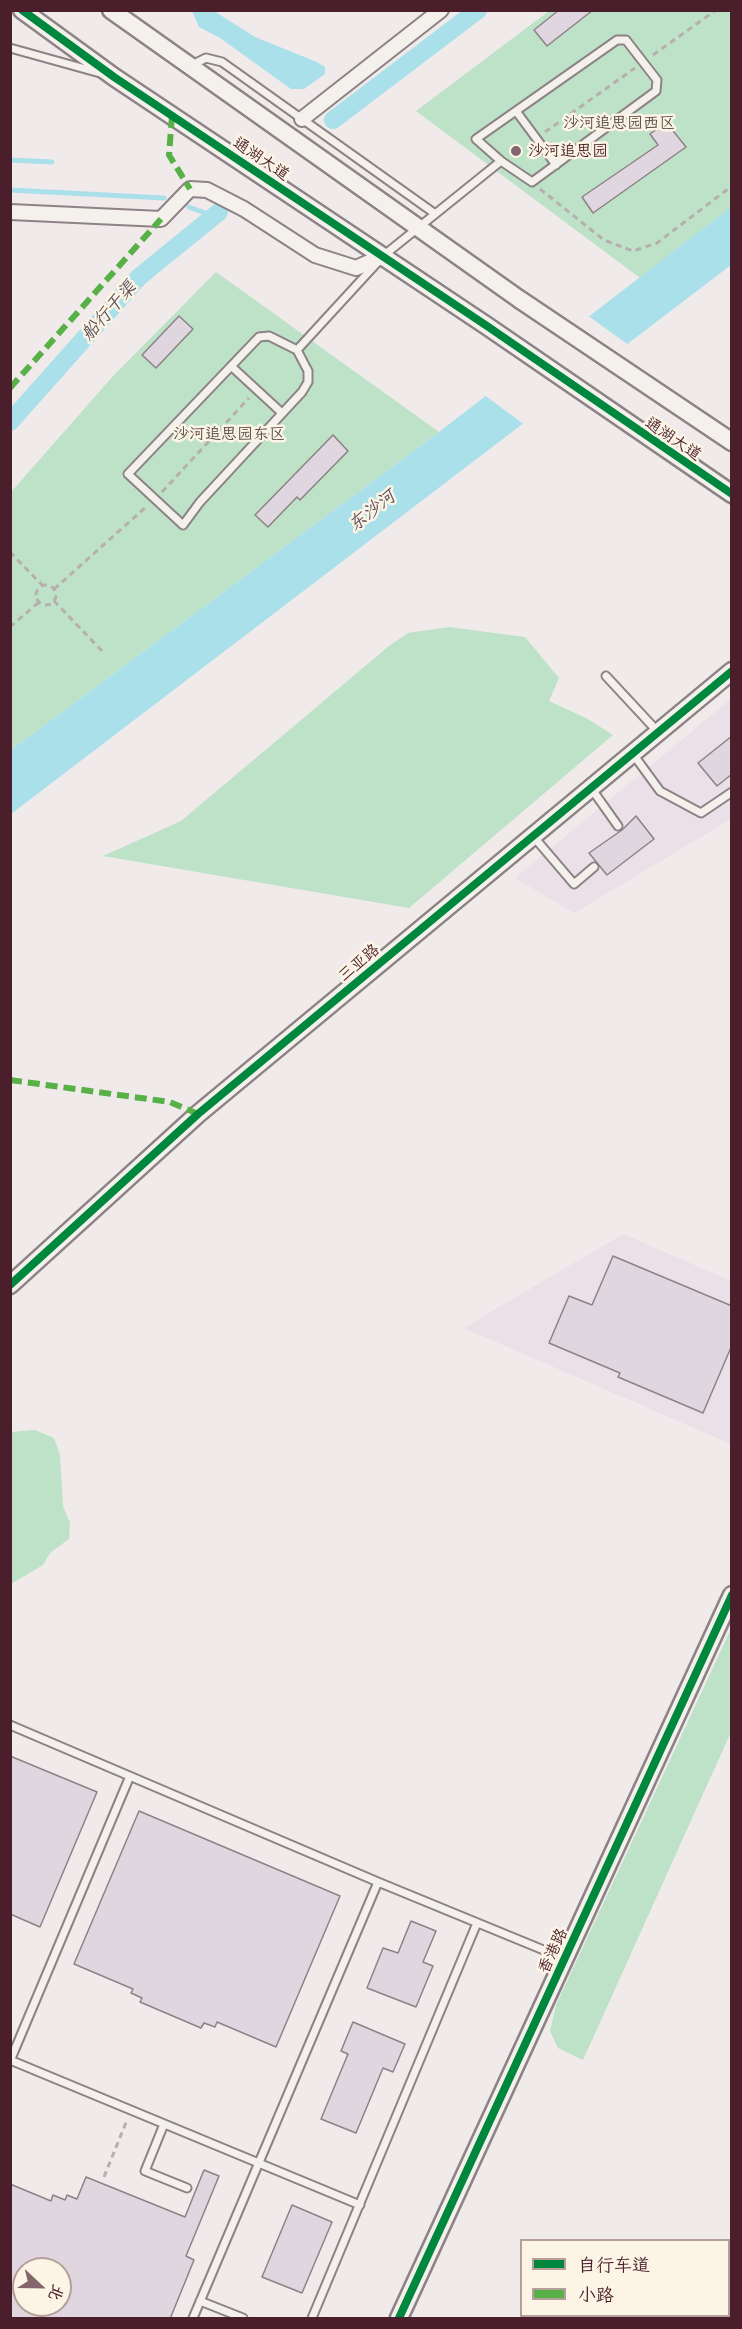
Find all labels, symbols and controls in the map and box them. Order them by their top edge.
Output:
park label: 沙河追思园西区 [563,113,675,133]
street label: 通湖大道 [229,133,293,185]
place label: 沙河追思园 [528,141,608,161]
marker: 沙河追思园 [509,144,523,158]
water label: 船行干渠 [77,277,141,345]
street label: 通湖大道 [641,413,705,465]
park label: 沙河追思园东区 [173,424,285,444]
water label: 东沙河 [344,486,400,536]
street label: 三亚路 [334,940,384,986]
street label: 香港路 [534,1925,572,1977]
legend [520,2239,730,2317]
text: 自行车道 [578,2253,650,2276]
north arrow [12,2257,72,2317]
text: 北 [45,2282,69,2304]
text: 小路 [578,2283,614,2306]

